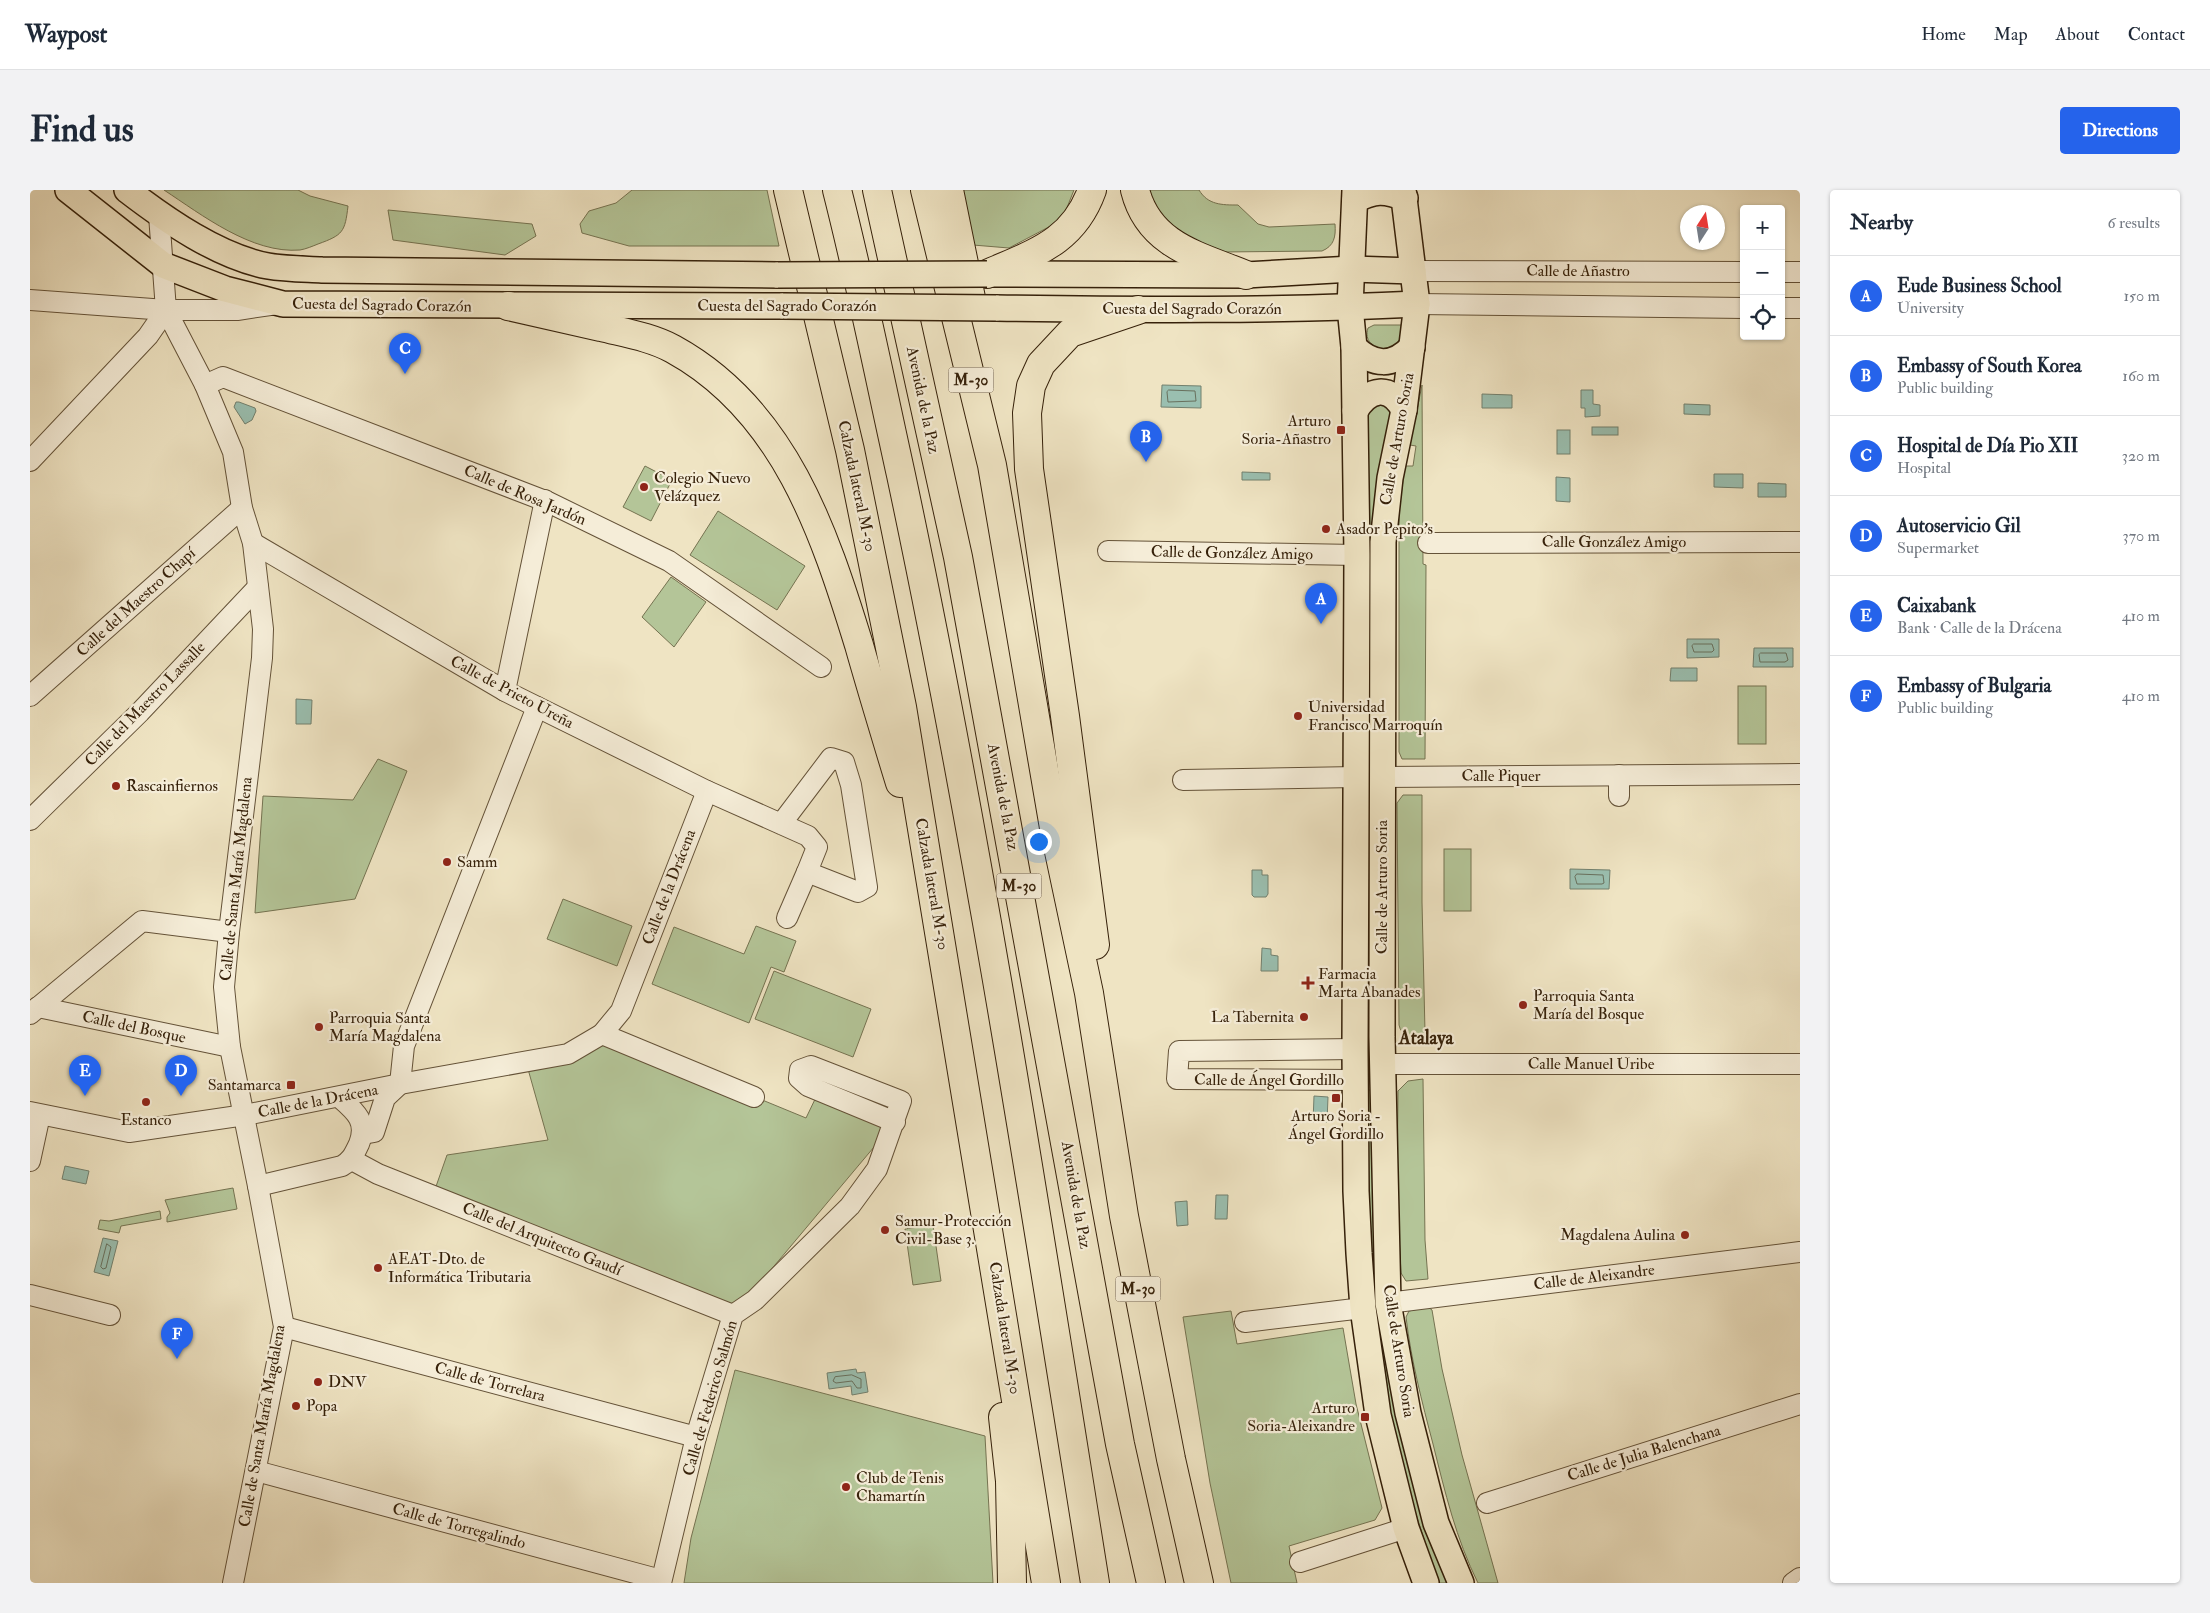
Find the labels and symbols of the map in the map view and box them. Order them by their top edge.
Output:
north arrow [1680,205,1725,250]
street label: Calle de Añastro [1526,261,1630,281]
street label: Cuesta del Sagrado Corazón [292,293,472,317]
street label: Cuesta del Sagrado Corazón [697,296,877,316]
street label: Cuesta del Sagrado Corazón [1102,299,1282,319]
pin: C [389,333,421,374]
street label: Avenida de la Paz [902,344,944,456]
road number: M-30 [948,368,994,392]
street label: Calle de Arturo Soria [1375,371,1419,507]
place label: Arturo Soria-Añastro [1242,411,1331,449]
street label: Calzada lateral M-30 [833,419,881,553]
pin: B [1130,421,1162,462]
marker: Arturo Soria-Añastro [1335,424,1347,436]
street label: Calle de Rosa Jardón [460,460,589,531]
place label: Colegio Nuevo Velázquez [654,468,751,506]
marker: Colegio Nuevo Velázquez [638,481,650,493]
place label: Asador Pepito's [1335,519,1433,540]
marker: Asador Pepito's [1320,523,1332,535]
street label: Calle González Amigo [1542,532,1686,552]
street label: Calle del Maestro Chapí [72,542,202,662]
street label: Calle de González Amigo [1151,542,1314,564]
pin: A [1305,583,1337,624]
street label: Calle del Maestro Lassalle [80,637,210,770]
street label: Calle de Prieto Ureña [447,651,578,733]
place label: Universidad Francisco Marroquín [1308,697,1443,735]
marker: Universidad Francisco Marroquín [1292,710,1304,722]
street label: Avenida de la Paz [983,741,1023,853]
street label: Calle Piquer [1461,766,1541,786]
place label: Rascainfiernos [126,776,218,796]
street label: Calle de Santa María Magdalena [215,776,257,982]
marker: Rascainfiernos [110,780,122,792]
street label: Calzada lateral M-30 [911,816,953,952]
street label: Calle de Arturo Soria [1372,819,1392,954]
street label: Calle de la Drácena [638,826,700,948]
your location [1026,829,1052,855]
place label: Samm [457,852,498,872]
marker: Samm [441,856,453,868]
road number: M-30 [996,874,1042,898]
place label: Farmacia Marta Abanades [1318,964,1421,1002]
marker: Farmacia Marta Abanades [1302,977,1314,989]
place label: Parroquia Santa María del Bosque [1533,986,1644,1024]
marker: Parroquia Santa María del Bosque [1517,999,1529,1011]
street label: Calle del Bosque [80,1006,188,1048]
place label: La Tabernita [1211,1007,1294,1027]
place label: Parroquia Santa María Magdalena [329,1008,441,1046]
marker: La Tabernita [1298,1011,1310,1023]
marker: Parroquia Santa María Magdalena [313,1021,325,1033]
district label: Atalaya [1398,1026,1455,1051]
street label: Calle Manuel Uribe [1528,1054,1655,1074]
pin: E [69,1055,101,1096]
pin: D [165,1055,197,1096]
street label: Calle de Ángel Gordillo [1194,1069,1344,1090]
place label: Santamarca [208,1075,281,1095]
street label: Calle de la Drácena [256,1079,380,1122]
marker: Santamarca [285,1079,297,1091]
marker: Arturo Soria - Ángel Gordillo [1330,1092,1342,1104]
marker: Estanco [140,1096,152,1108]
place label: Arturo Soria - Ángel Gordillo [1287,1106,1384,1144]
place label: Estanco [120,1110,172,1130]
street label: Avenida de la Paz [1057,1139,1095,1251]
street label: Calle del Arquitecto Gaudí [459,1198,626,1281]
place label: Samur-Protección Civil-Base 3. [895,1211,1011,1249]
marker: Samur-Protección Civil-Base 3. [879,1224,891,1236]
place label: Magdalena Aulina [1560,1225,1675,1245]
marker: Magdalena Aulina [1679,1229,1691,1241]
place label: AEAT-Dto. de Informática Tributaria [387,1249,532,1287]
street label: Calzada lateral M-30 [985,1260,1025,1396]
street label: Calle de Aleixandre [1532,1260,1656,1294]
marker: AEAT-Dto. de Informática Tributaria [372,1262,384,1274]
road number: M-30 [1116,1276,1160,1302]
street label: Calle de Arturo Soria [1379,1283,1419,1419]
pin: F [161,1318,193,1359]
street label: Calle de Federico Salmón [678,1318,742,1478]
street label: Calle de Santa María Magdalena [234,1323,290,1529]
street label: Calle de Torrelara [433,1358,548,1406]
place label: DNV [328,1372,367,1392]
marker: DNV [312,1376,324,1388]
place label: Popa [306,1396,338,1417]
place label: Arturo Soria-Aleixandre [1247,1398,1355,1436]
marker: Popa [290,1400,302,1412]
marker: Arturo Soria-Aleixandre [1359,1411,1371,1423]
street label: Calle de Julia Balenchana [1565,1420,1724,1487]
place label: Club de Tenis Chamartín [856,1468,944,1506]
marker: Club de Tenis Chamartín [840,1481,852,1493]
street label: Calle de Torregalindo [390,1499,528,1553]

